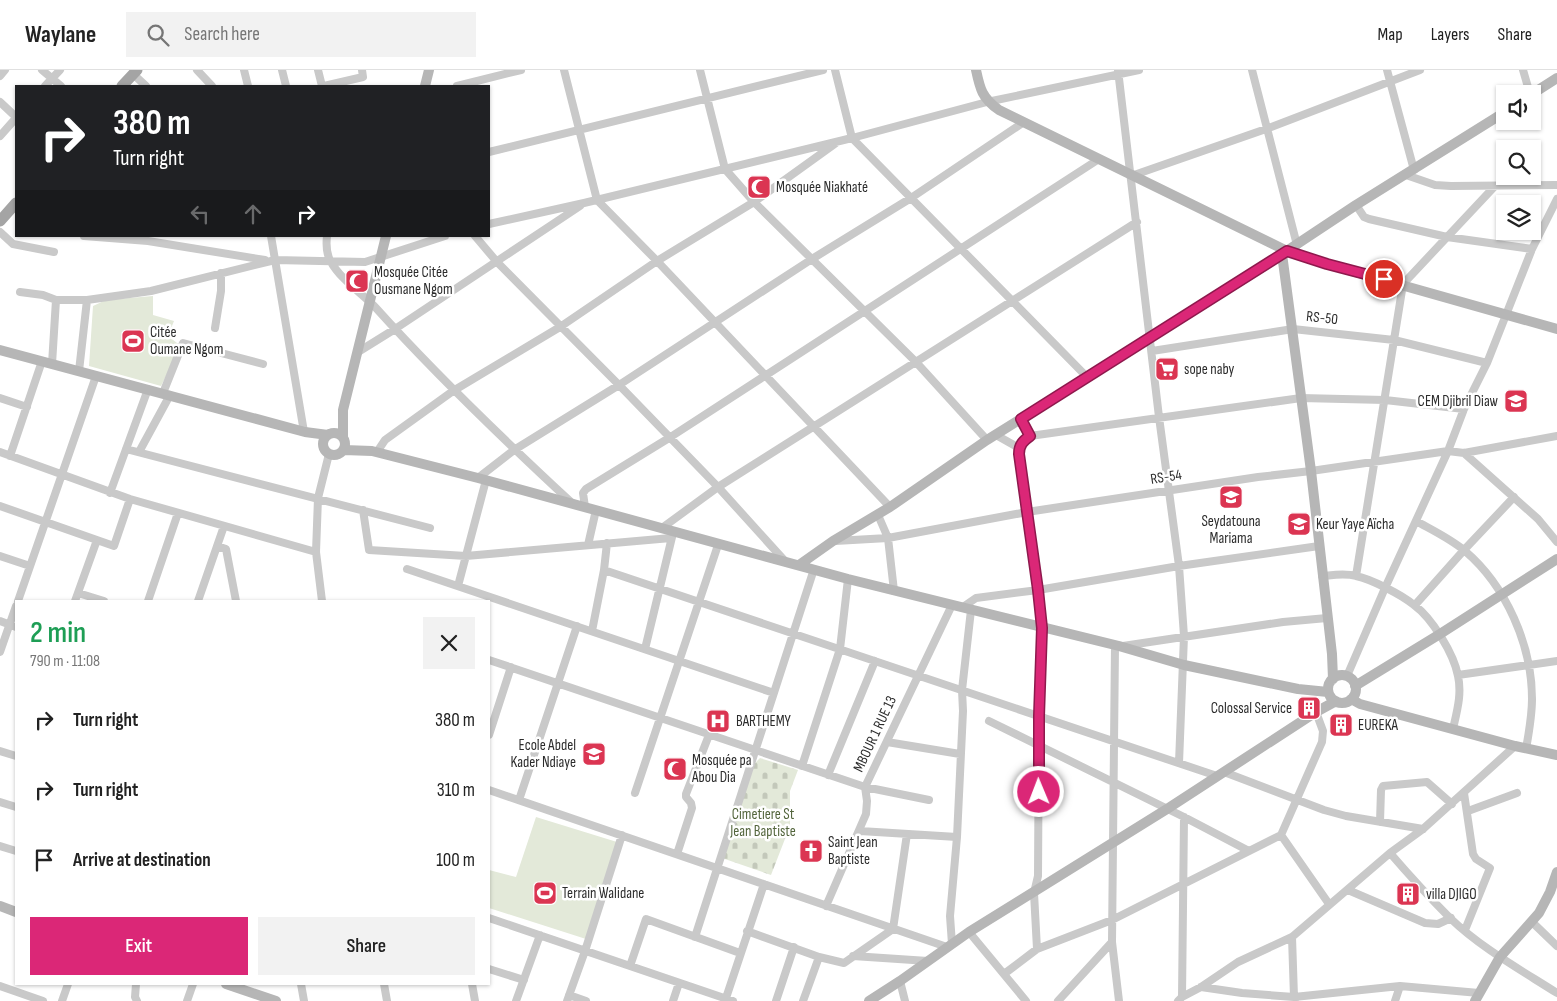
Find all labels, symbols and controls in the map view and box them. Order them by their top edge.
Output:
search box [126,12,476,57]
text: Waylane [25,20,96,49]
icon: search [144,21,172,49]
text: Search here [184,23,260,46]
text: Map [1378,24,1403,45]
text: Layers [1431,24,1470,45]
text: Share [1498,24,1532,45]
map controls [1496,85,1541,240]
button: sound [1496,85,1541,130]
text: 380 m [113,102,191,145]
icon: right [30,105,95,170]
button: search [1496,140,1541,185]
text: Turn right [113,145,184,172]
mosque icon: Mosquée Niakhaté [746,174,772,200]
place label: Mosquée Niakhaté [776,178,868,197]
button: layers [1496,195,1541,240]
icon: left [186,200,214,228]
icon: ahead [239,200,267,228]
icon: right [292,200,320,228]
pin [1363,258,1405,300]
place label: Mosquée Citée Ousmane Ngom [374,263,453,299]
icon: arrive [1370,265,1398,293]
mosque icon: Mosquée Citée Ousmane Ngom [344,268,370,294]
street label: RS-50 [1305,307,1339,329]
place label: Citée Oumane Ngom [150,323,223,359]
sports icon: Citée Oumane Ngom [120,328,146,354]
supermarket icon: sope naby [1154,356,1180,382]
place label: sope naby [1184,360,1235,379]
school or university icon: CEM Djibril Diaw [1503,388,1529,414]
place label: CEM Djibril Diaw [1418,392,1499,411]
street label: RS-54 [1149,465,1183,489]
school or university icon: Seydatouna Mariama [1218,484,1244,510]
school or university icon: Keur Yaye Aïcha [1286,511,1312,537]
place label: Seydatouna Mariama [1201,512,1261,548]
place label: Keur Yaye Aïcha [1316,515,1395,534]
text: 2 min [30,615,86,651]
button: close [423,617,475,669]
text: 790 m · 11:08 [30,652,100,671]
street label: MBOUR 1 RUE 13 [849,693,901,775]
building icon: Colossal Service [1296,695,1322,721]
place label: Colossal Service [1211,699,1292,718]
icon: right [30,706,58,734]
hospital icon: BARTHEMY [705,708,731,734]
text: Turn right [73,709,138,732]
text: 380 m [435,709,475,732]
place label: BARTHEMY [736,712,792,731]
building icon: EUREKA [1328,712,1354,738]
place label: EUREKA [1358,716,1399,735]
place label: Ecole Abdel Kader Ndiaye [510,736,576,772]
school or university icon: Ecole Abdel Kader Ndiaye [581,741,607,767]
place label: Mosquée pa Abou Dia [691,751,752,787]
mosque icon: Mosquée pa Abou Dia [662,756,688,782]
position arrow [1012,765,1064,817]
icon: right [30,776,58,804]
text: Turn right [73,779,138,802]
text: 310 m [437,779,475,802]
park label: Cimetiere St Jean Baptiste [729,805,796,841]
place label: Saint Jean Baptiste [828,833,878,869]
church icon: Saint Jean Baptiste [798,838,824,864]
icon: arrive [30,846,58,874]
text: Arrive at destination [73,849,211,872]
text: 100 m [436,849,475,872]
sports icon: Terrain Walidane [532,880,558,906]
building icon: villa DJIGO [1395,881,1421,907]
place label: Terrain Walidane [562,884,644,903]
place label: villa DJIGO [1426,885,1477,904]
button: Exit [30,917,248,975]
button: Share [258,917,475,975]

